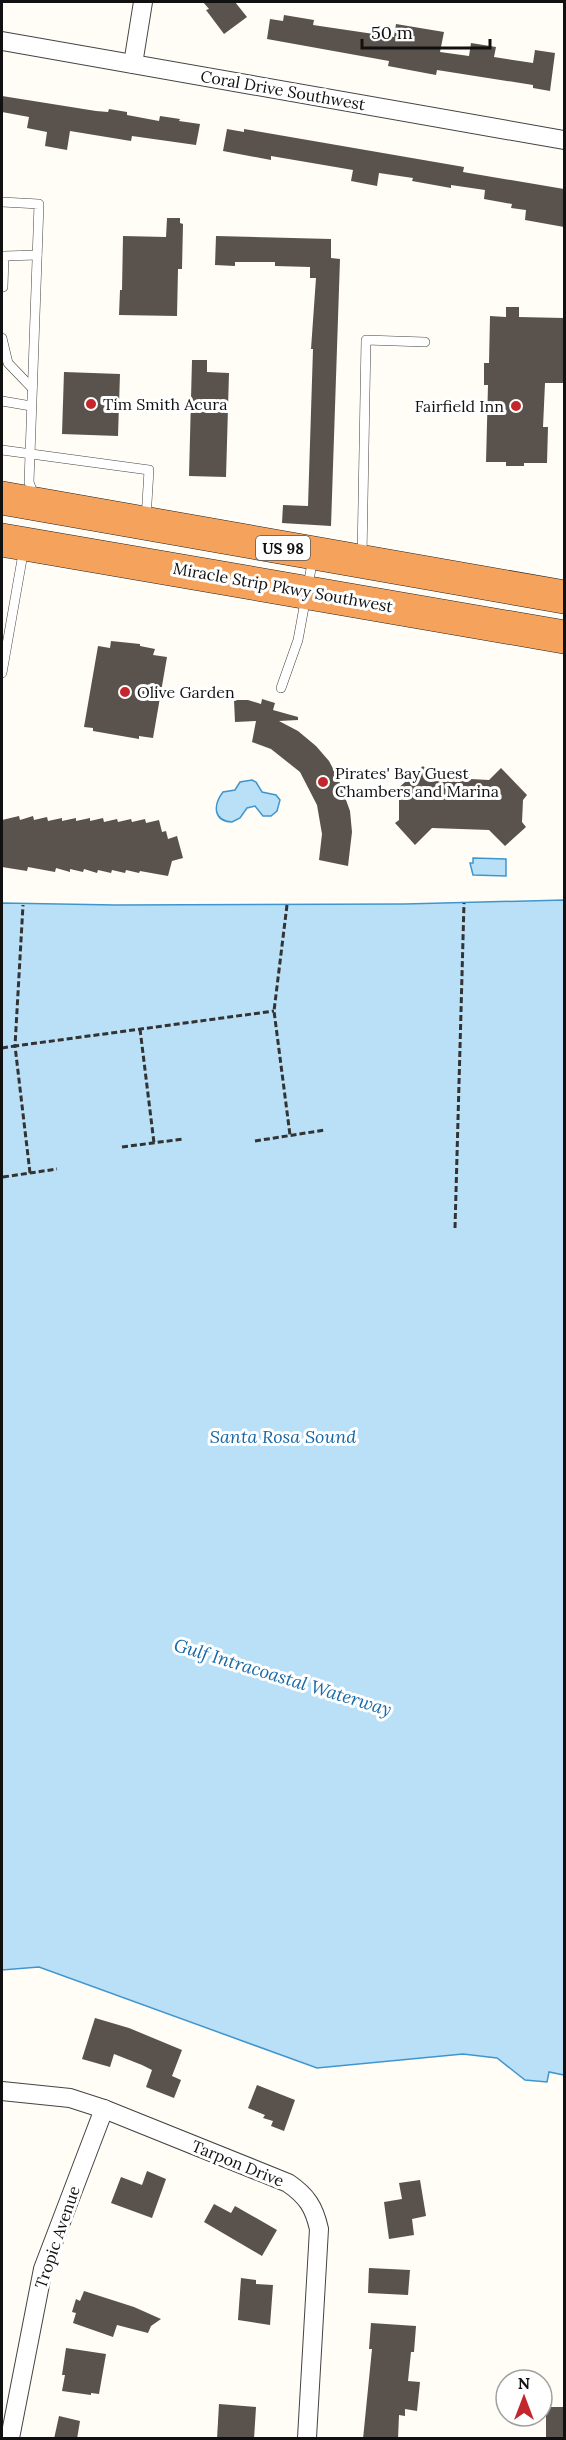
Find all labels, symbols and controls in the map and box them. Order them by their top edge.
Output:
scale bar [362,12,490,50]
text: 50 m [371,21,413,44]
street label: Coral Drive Southwest [199,66,368,114]
place label: Tim Smith Acura [103,394,227,414]
place label: Fairfield Inn [415,396,504,416]
marker: Tim Smith Acura [84,397,98,411]
marker: Fairfield Inn [509,399,523,413]
road number: US 98 [256,536,310,560]
street label: Miracle Strip Pkwy Southwest [172,558,395,616]
place label: Olive Garden [137,682,235,702]
marker: Olive Garden [118,685,132,699]
place label: Pirates' Bay Guest Chambers and Marina [335,763,499,801]
marker: Pirates' Bay Guest Chambers and Marina [316,775,330,789]
water label: Santa Rosa Sound [210,1425,356,1448]
water label: Gulf Intracoastal Waterway [171,1633,395,1721]
street label: Tarpon Drive [189,2135,287,2191]
street label: Tropic Avenue [30,2183,84,2291]
north arrow [494,2368,554,2428]
text: N [518,2373,530,2393]

